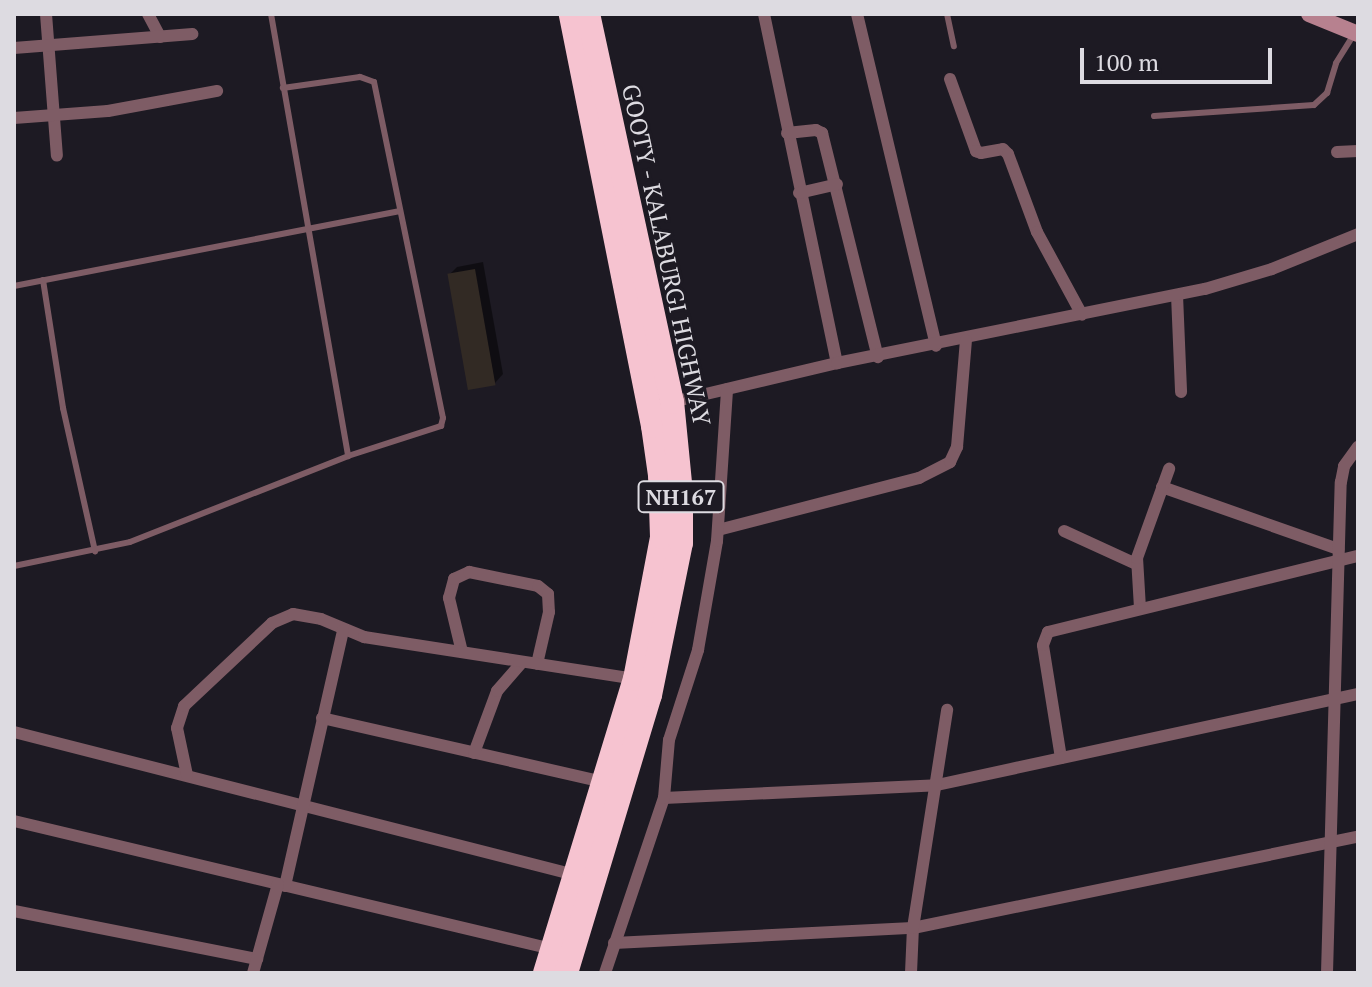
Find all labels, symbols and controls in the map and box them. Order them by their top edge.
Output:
scale bar [1084,32,1276,82]
text: 100 m [1094,46,1159,78]
street label: GOOTY - KALABURGI HIGHWAY [615,81,717,429]
road number: NH167 [637,479,725,515]

